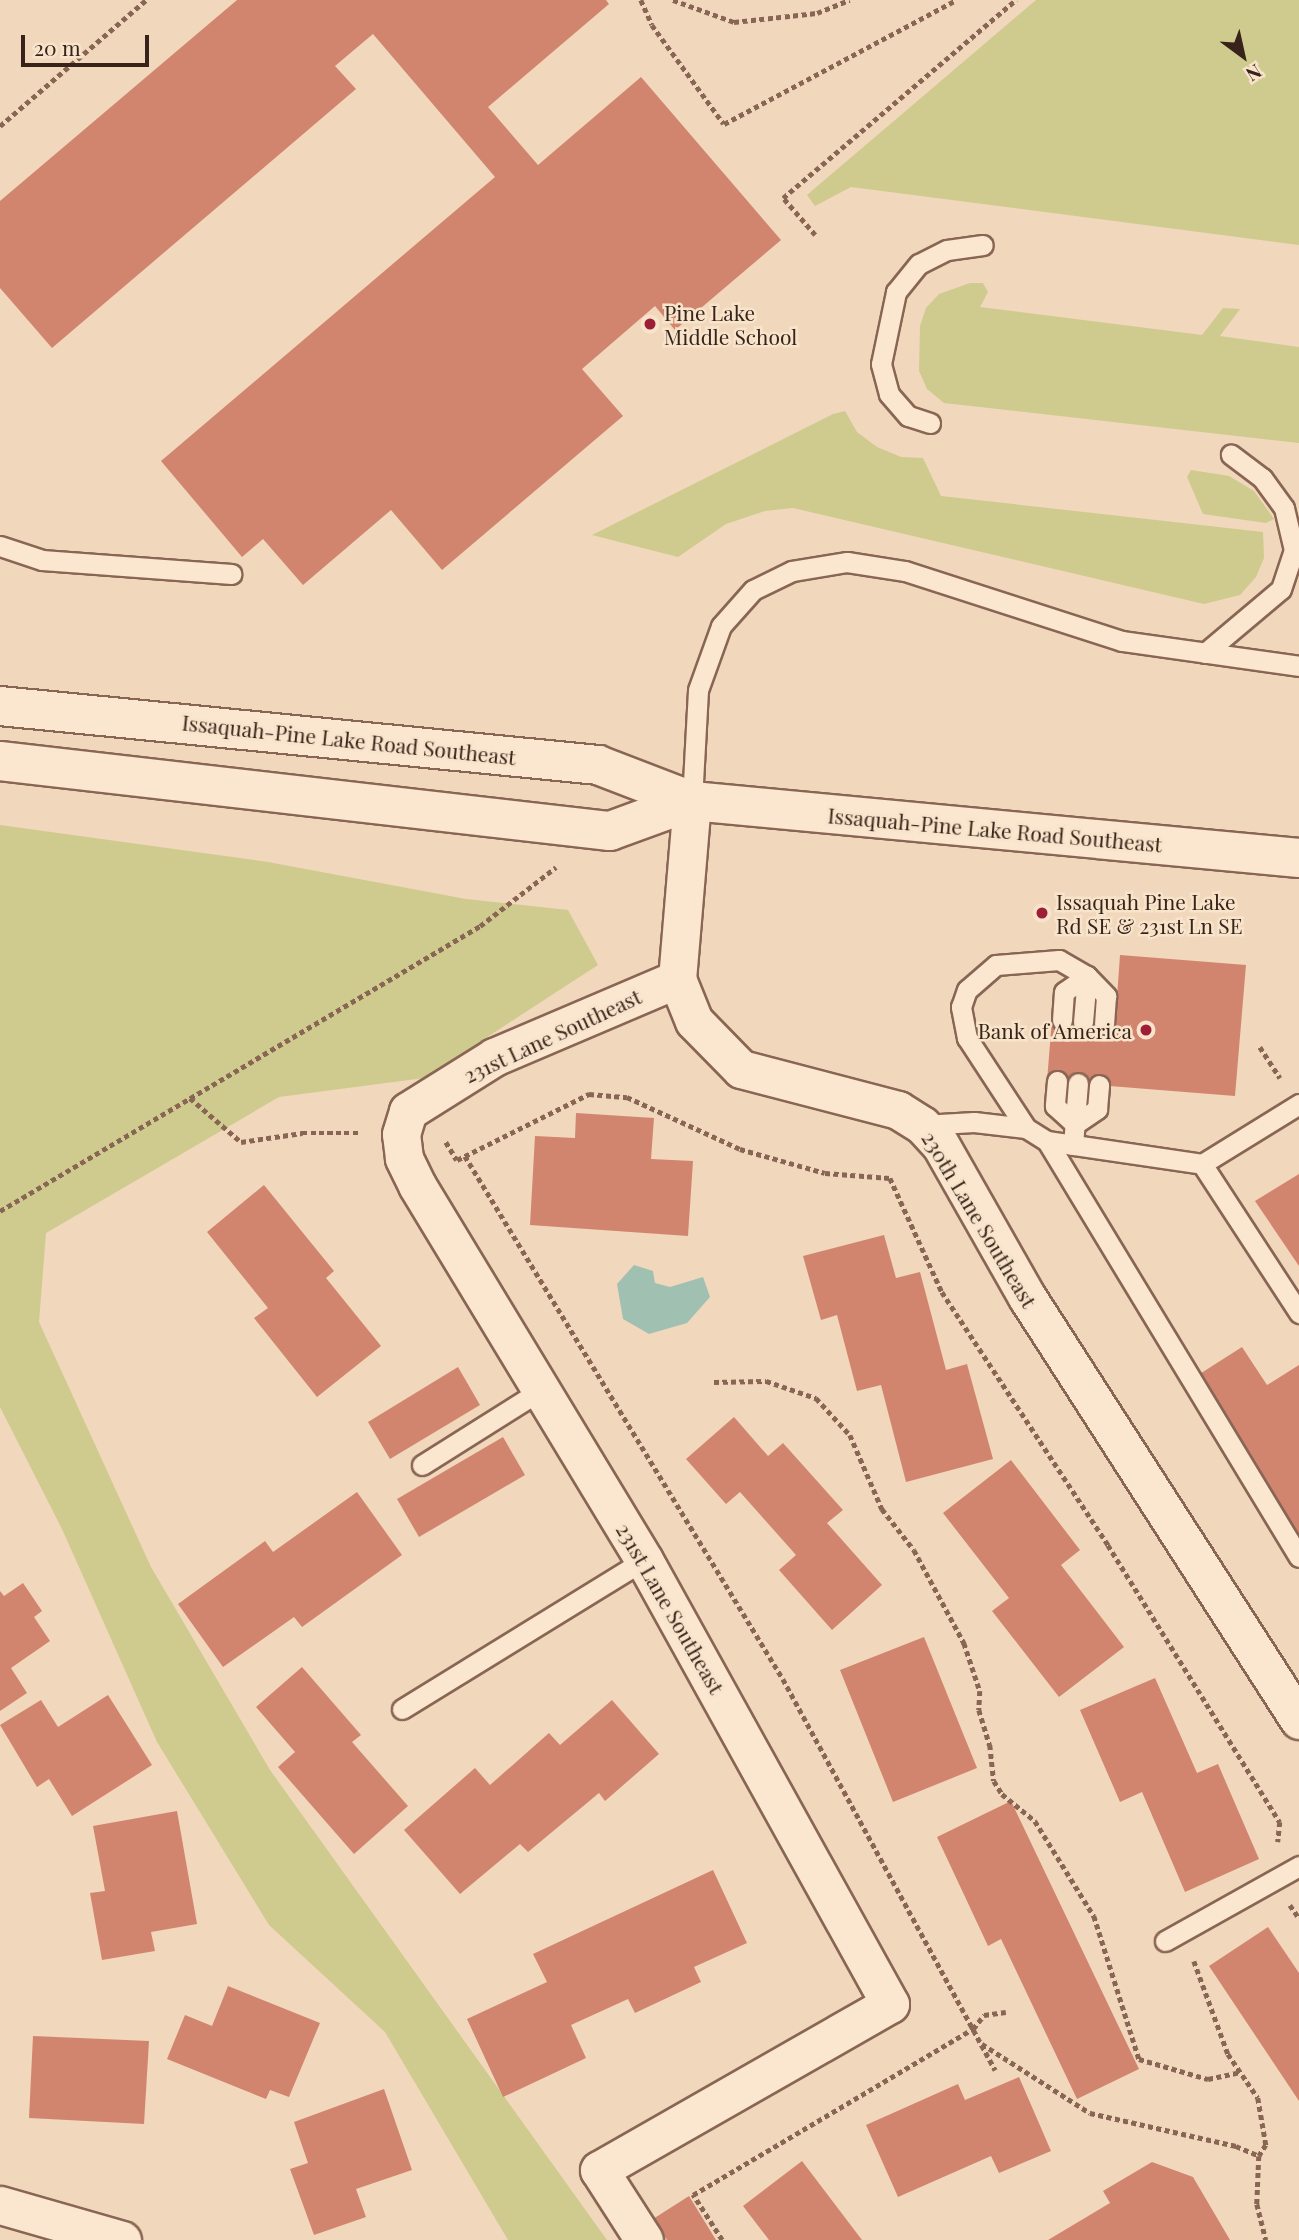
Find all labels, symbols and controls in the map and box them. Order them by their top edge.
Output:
scale bar [24,21,152,65]
north arrow [1208,21,1278,91]
text: 20 m [34,33,81,61]
text: N [1242,59,1267,88]
place label: Pine Lake Middle School [664,299,797,349]
marker: Pine Lake Middle School [642,316,658,332]
street label: Issaquah-Pine Lake Road Southeast [181,709,517,769]
street label: Issaquah-Pine Lake Road Southeast [827,802,1163,856]
place label: Issaquah Pine Lake Rd SE & 231st Ln SE [1056,888,1243,938]
marker: Issaquah Pine Lake Rd SE & 231st Ln SE [1034,905,1050,921]
street label: 231st Lane Southeast [459,983,645,1087]
place label: Bank of America [977,1017,1132,1043]
marker: Bank of America [1138,1022,1154,1038]
street label: 230th Lane Southeast [917,1126,1043,1312]
street label: 231st Lane Southeast [612,1518,730,1698]

